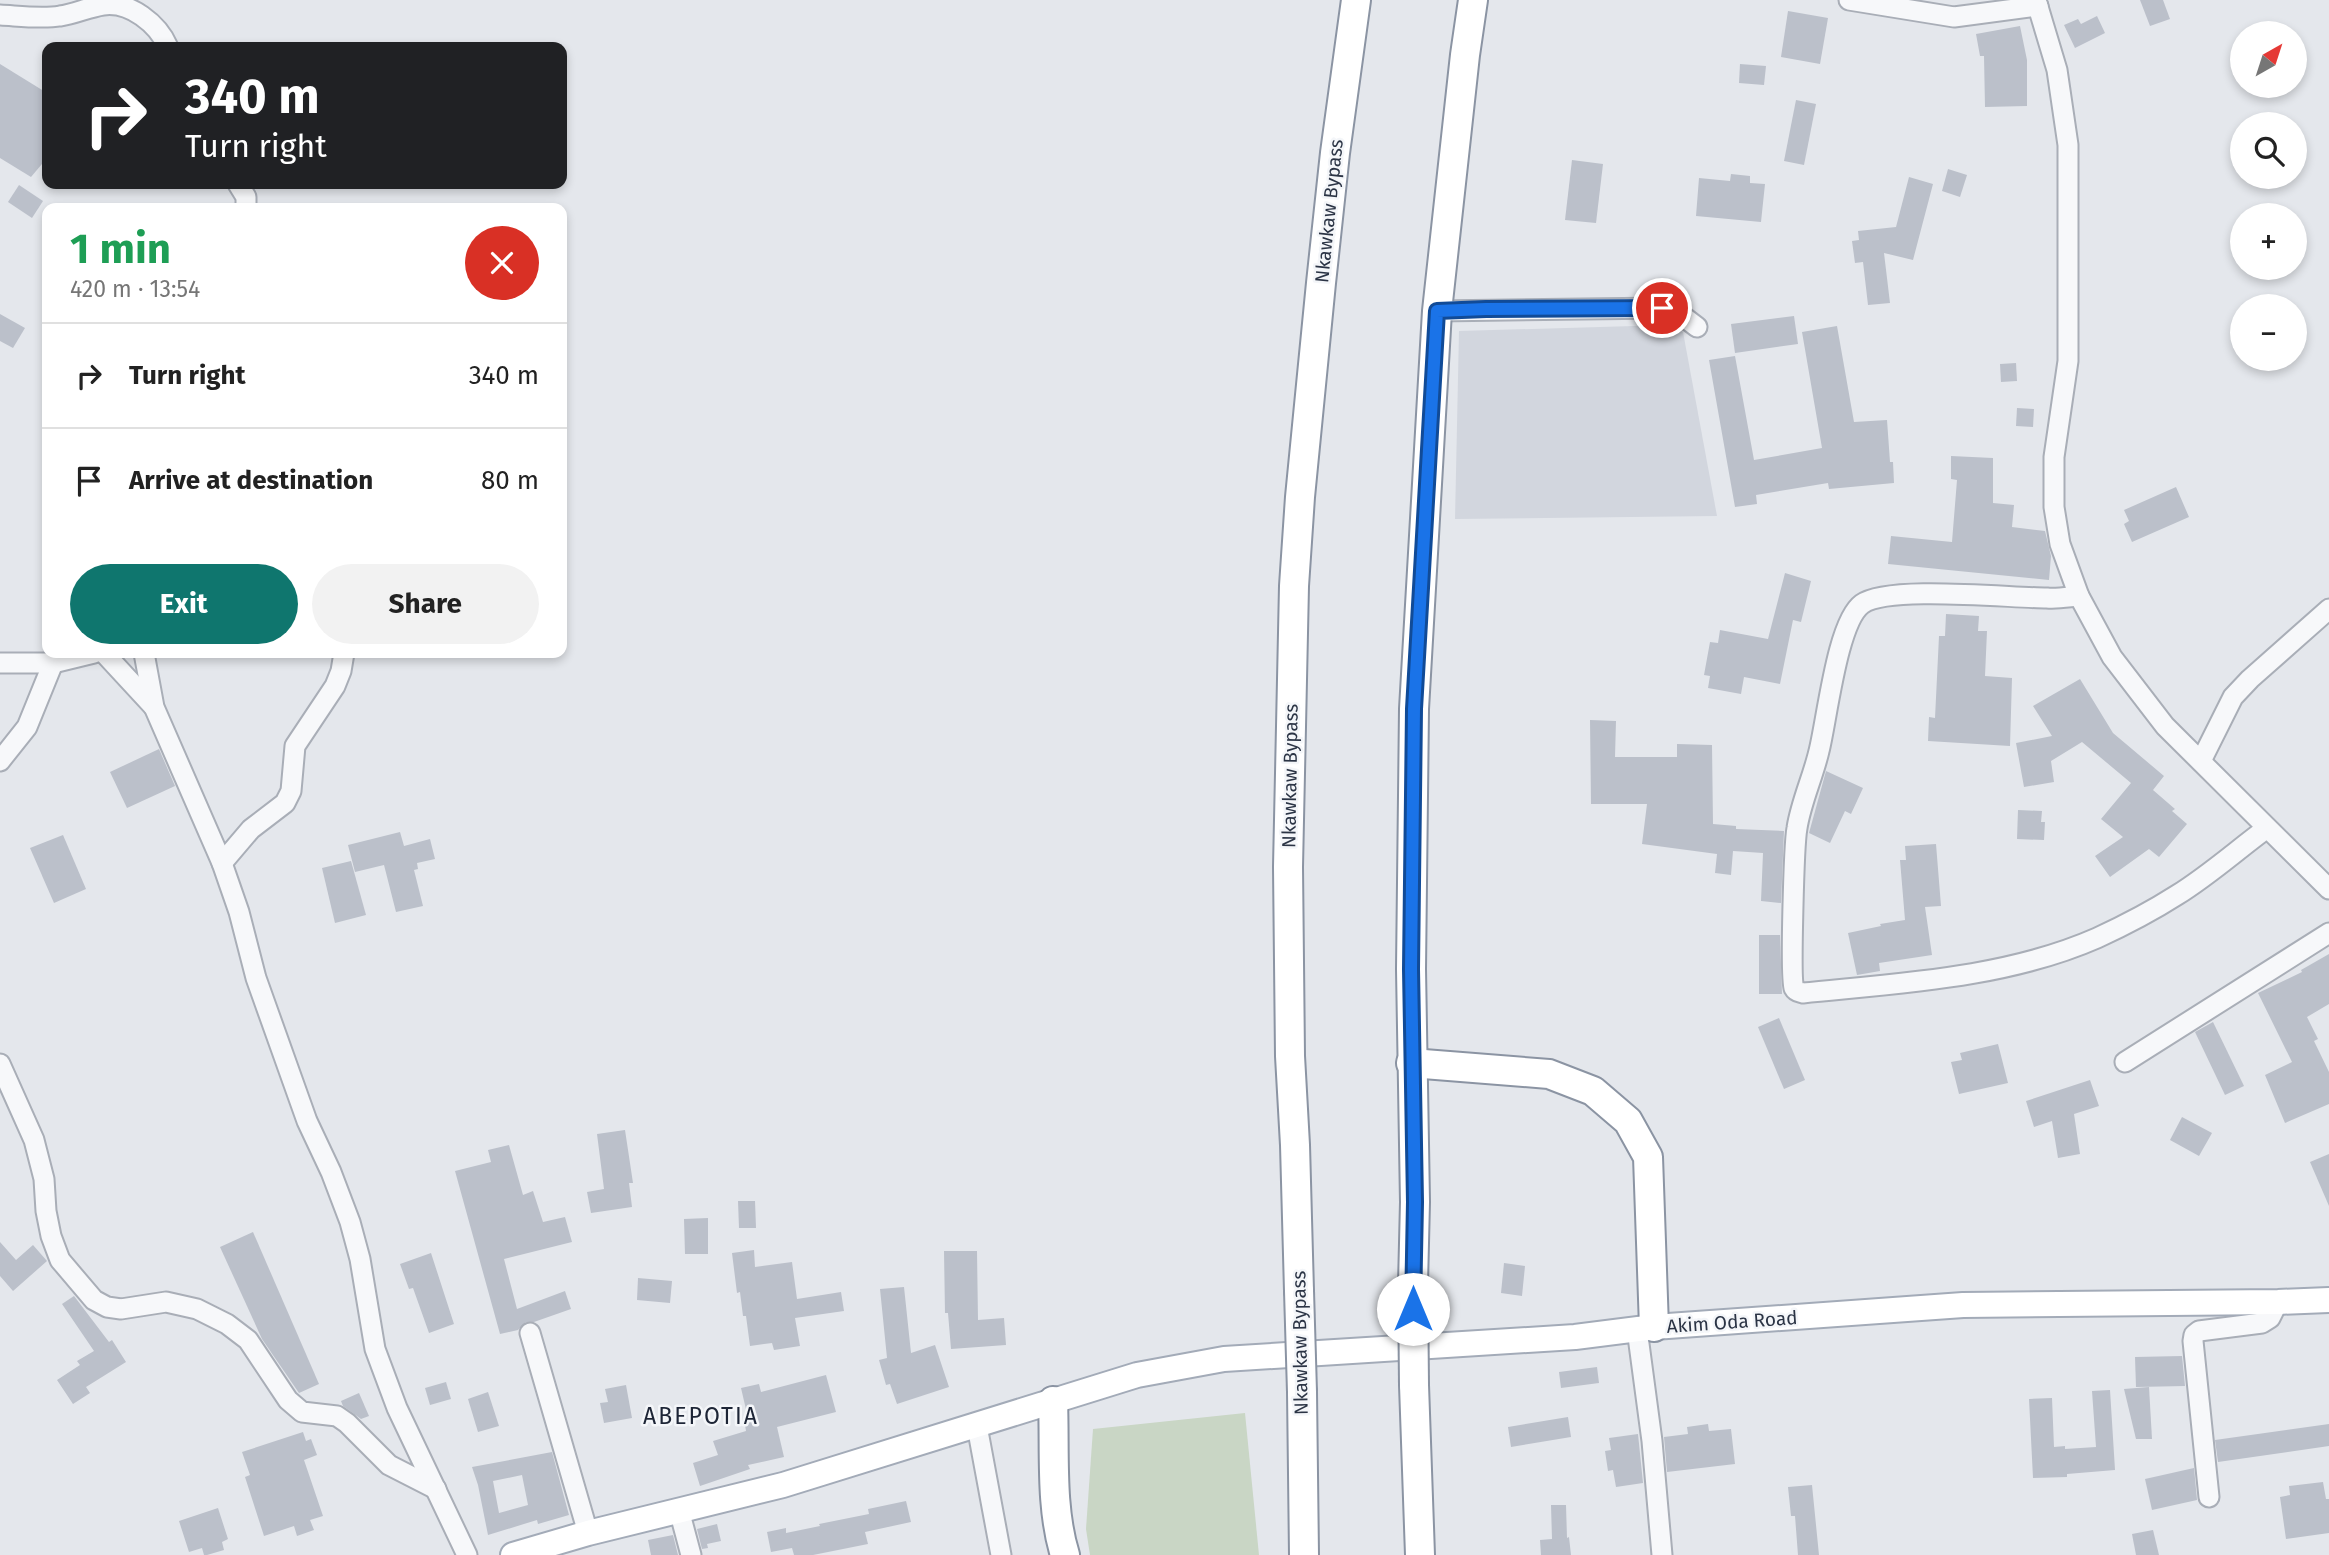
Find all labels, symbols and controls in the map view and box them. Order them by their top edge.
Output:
north arrow [2230,21,2306,98]
map controls [2230,21,2307,371]
text: 340 m [185,67,320,126]
icon: right [70,70,161,161]
button: search [2230,112,2307,189]
text: Turn right [185,127,327,165]
street label: Nkawkaw Bypass [1310,138,1348,284]
button: + [2230,203,2307,280]
text: 1 min [70,224,171,274]
button: close [465,226,539,300]
text: 420 m · 13:54 [70,275,200,303]
pin [1632,278,1692,338]
icon: arrive [1643,289,1681,327]
button: − [2230,294,2307,371]
icon: right [70,357,108,395]
text: Turn right [129,360,246,391]
text: 340 m [469,360,539,391]
icon: arrive [70,462,108,500]
text: Arrive at destination [129,465,373,496]
text: 80 m [481,465,539,496]
button: Exit [70,564,298,644]
button: Share [312,564,539,644]
street label: Nkawkaw Bypass [1277,704,1303,848]
street label: Nkawkaw Bypass [1287,1271,1313,1415]
position arrow [1376,1272,1450,1346]
street label: Akim Oda Road [1666,1306,1798,1338]
district label: ABEPOTIA [643,1402,759,1430]

